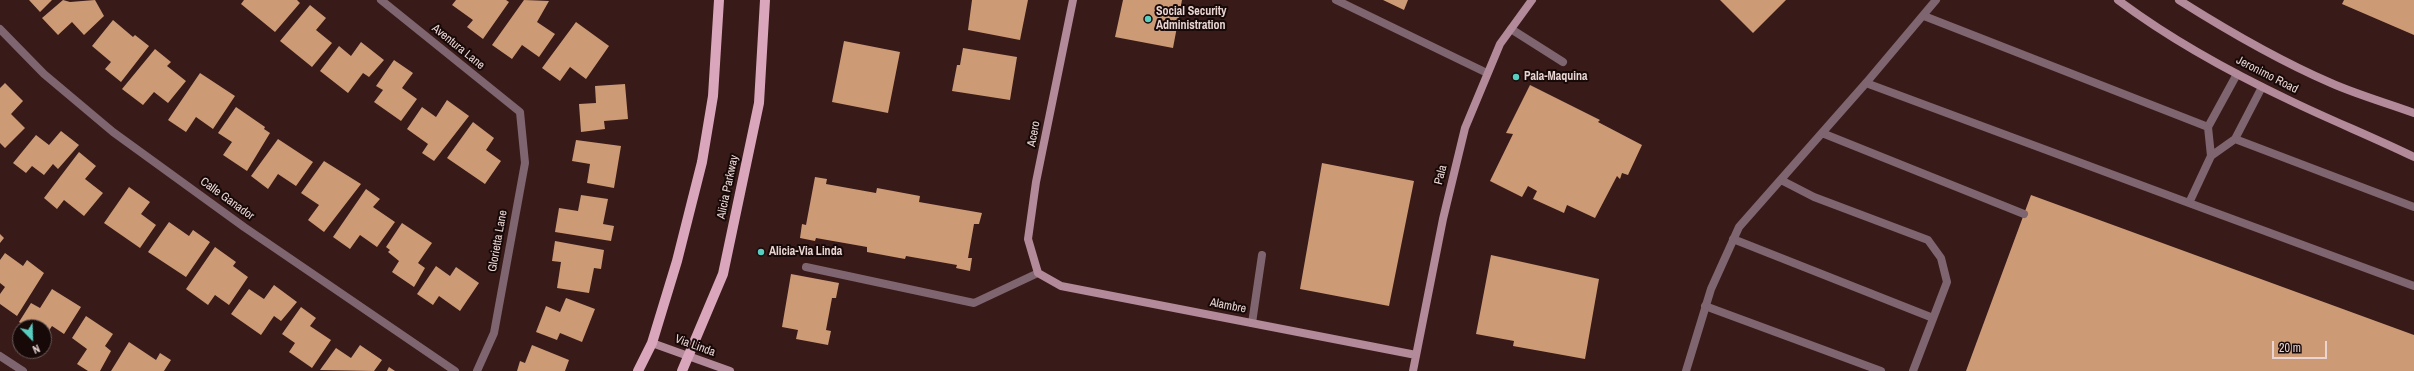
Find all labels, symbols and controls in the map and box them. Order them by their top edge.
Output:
place label: Social Security Administration [1156,5,1227,33]
marker: Social Security Administration [1143,14,1153,24]
street label: Aventura Lane [429,21,487,73]
street label: Jeronimo Road [2234,53,2300,97]
place label: Pala-Maquina [1524,70,1587,84]
marker: Pala-Maquina [1511,72,1521,82]
street label: Acero [1024,120,1044,148]
street label: Alicia Parkway [714,154,742,220]
street label: Pala [1432,164,1450,186]
street label: Calle Ganador [197,175,257,223]
street label: Glorietta Lane [485,209,511,273]
place label: Alicia-Via Linda [769,245,842,259]
marker: Alicia-Via Linda [756,247,766,257]
street label: Alambre [1209,295,1247,317]
north arrow [12,319,52,359]
street label: Via Linda [673,332,717,360]
scale bar [2274,333,2329,359]
text: 20 m [2279,340,2301,356]
text: N [31,341,42,357]

